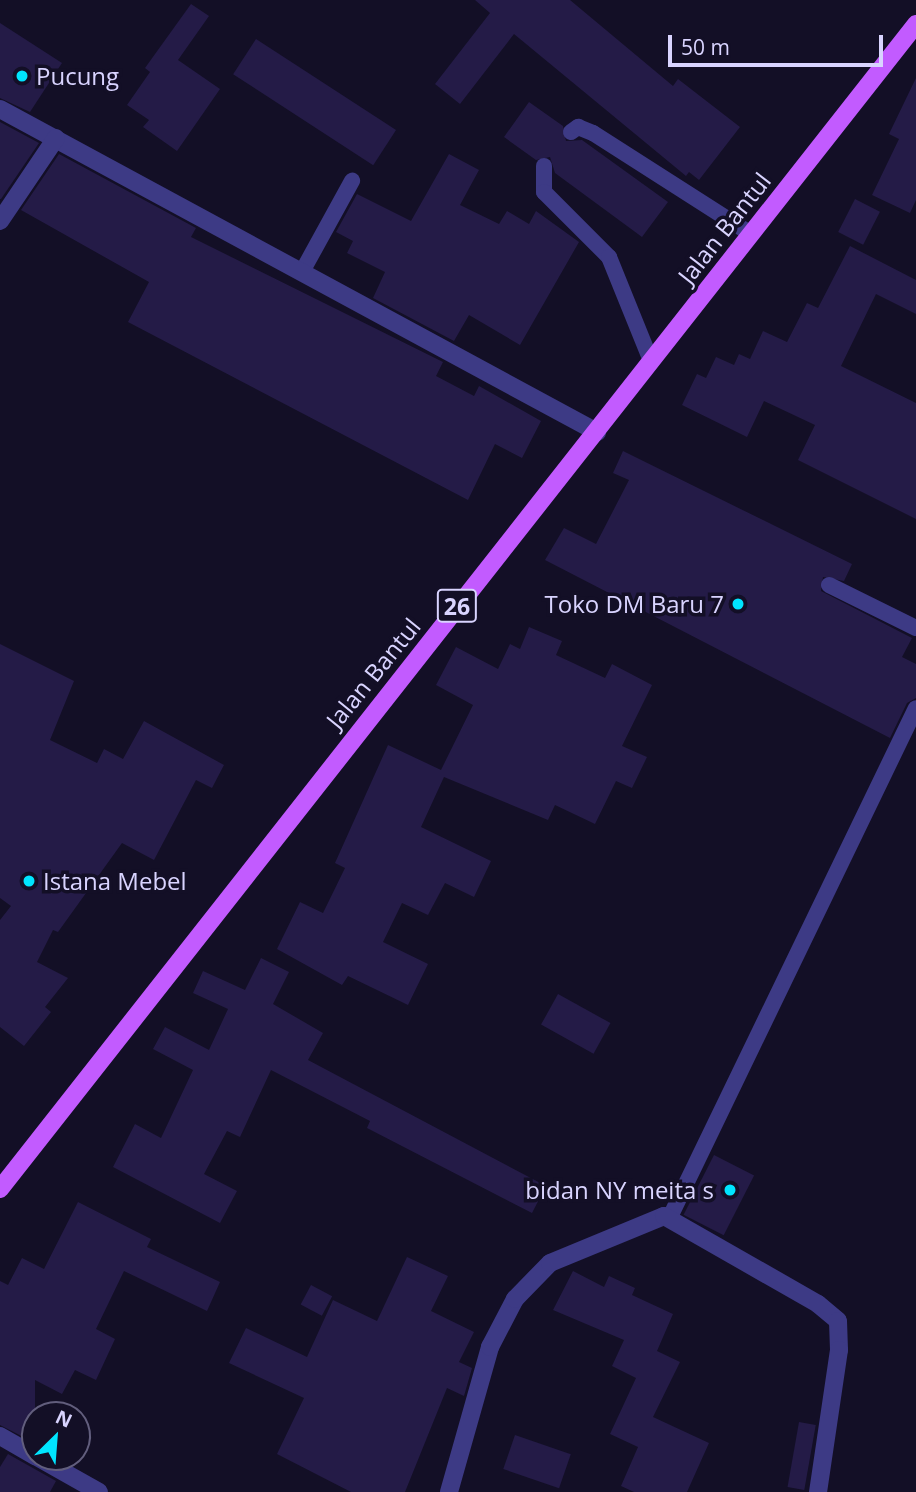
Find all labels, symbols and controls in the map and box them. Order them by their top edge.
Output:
scale bar [671,21,886,65]
text: 50 m [681,33,730,61]
place label: Pucung [36,62,119,90]
marker: Pucung [14,68,30,84]
street label: Jalan Bantul [672,167,776,289]
road number: 26 [436,586,478,626]
place label: Toko DM Baru 7 [545,590,724,618]
marker: Toko DM Baru 7 [730,596,746,612]
street label: Jalan Bantul [320,612,426,734]
place label: Istana Mebel [43,867,187,895]
marker: Istana Mebel [21,873,37,889]
place label: bidan NY meita s [525,1176,714,1204]
marker: bidan NY meita s [720,1180,740,1200]
north arrow [21,1401,91,1471]
text: N [52,1404,77,1434]

